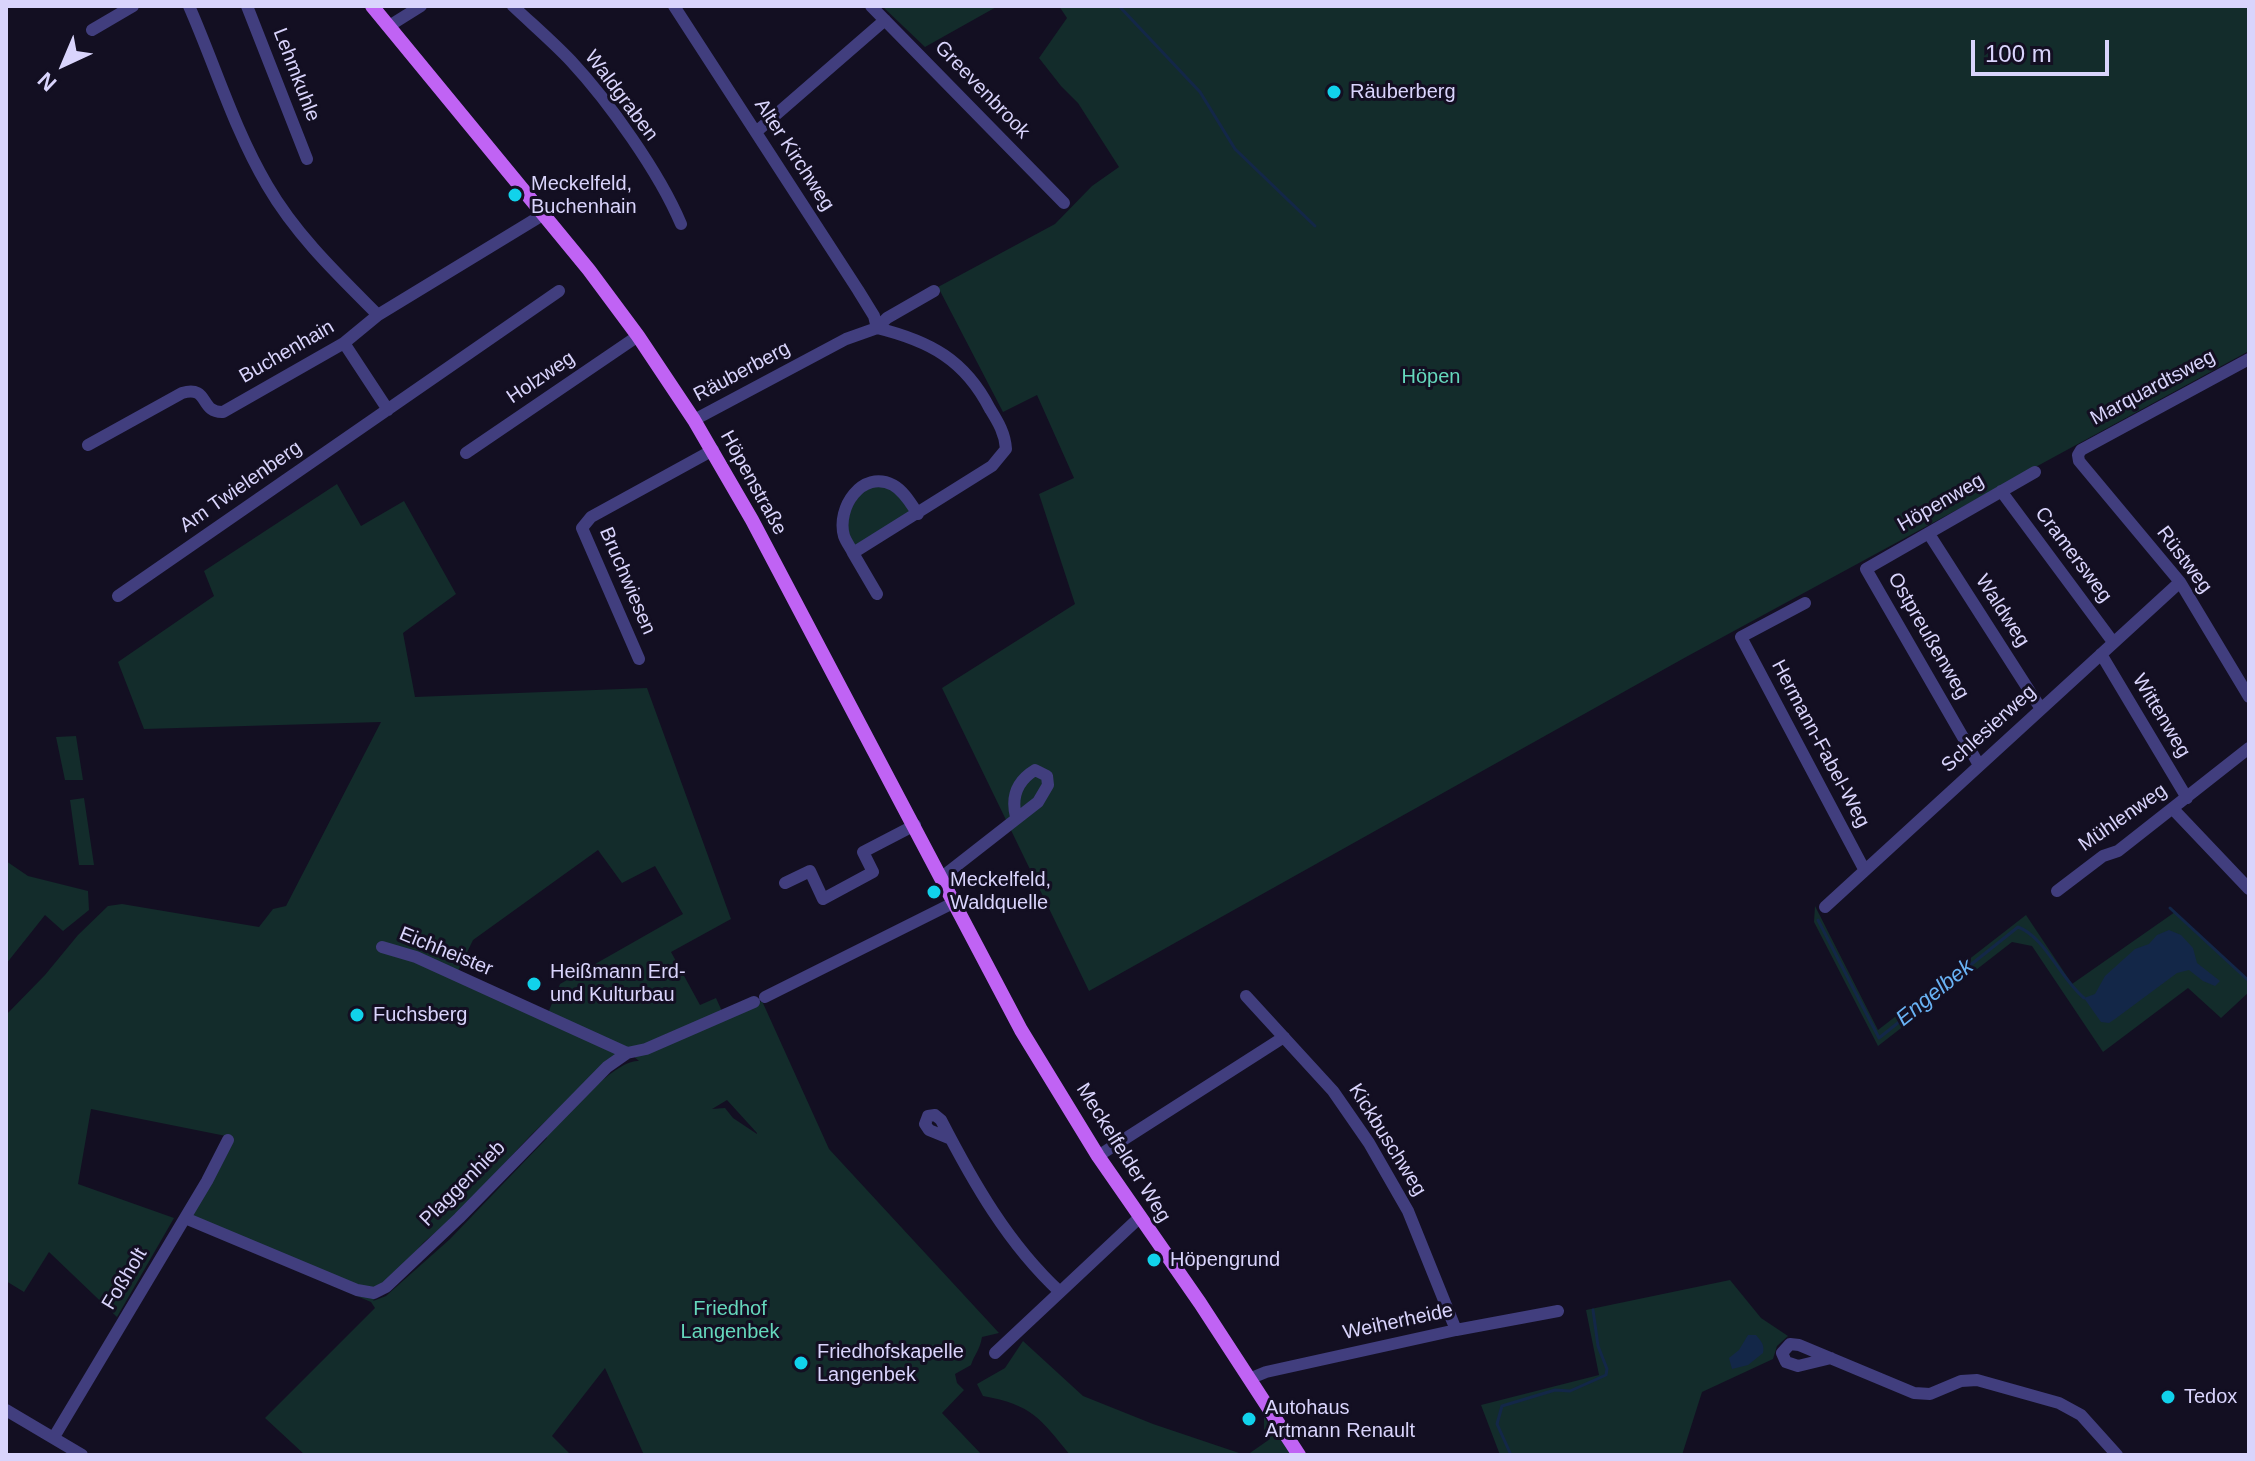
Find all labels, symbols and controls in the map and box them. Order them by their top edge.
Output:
north arrow [24,24,104,104]
scale bar [1975,24,2113,74]
street label: Lehmkuhle [267,25,325,125]
street label: Greevenbrook [929,36,1035,144]
text: 100 m [1985,40,2052,67]
street label: Waldgraben [579,46,663,146]
text: N [33,67,61,96]
place label: Räuberberg [1350,80,1456,104]
marker: Räuberberg [1325,83,1343,101]
street label: Alter Kirchweg [749,94,839,216]
place label: Meckelfeld, Buchenhain [531,172,637,219]
marker: Meckelfeld, Buchenhain [506,186,524,204]
street label: Buchenhain [235,315,339,389]
street label: Räuberberg [690,337,794,407]
street label: Marquardtsweg [2087,345,2219,431]
street label: Holzweg [502,347,580,409]
park label: Höpen [1402,365,1460,389]
street label: Höpenstraße [714,427,792,539]
street label: Am Twielenberg [175,436,307,538]
street label: Höpenweg [1894,469,1988,537]
street label: Cramersweg [2029,503,2117,607]
street label: Rüstweg [2151,522,2217,598]
street label: Bruchwiesen [594,524,660,638]
street label: Ostpreußenweg [1882,568,1974,704]
street label: Waldweg [1970,570,2034,652]
street label: Hermann-Fabel-Weg [1766,656,1874,832]
street label: Wittenweg [2127,670,2195,762]
street label: Schlesierweg [1937,680,2041,778]
street label: Mühlenweg [2074,779,2172,857]
place label: Meckelfeld, Waldquelle [950,868,1051,915]
marker: Meckelfeld, Waldquelle [925,883,943,901]
street label: Eichheister [396,922,496,982]
water label: Engelbek [1891,954,1979,1032]
place label: Heißmann Erd- und Kulturbau [550,960,686,1007]
marker: Heißmann Erd- und Kulturbau [525,975,543,993]
place label: Fuchsberg [373,1003,467,1027]
marker: Fuchsberg [348,1006,366,1024]
street label: Meckelfelder Weg [1071,1079,1175,1227]
street label: Kickbuschweg [1343,1079,1431,1201]
street label: Plaggenhieb [415,1136,511,1232]
street label: Foßholt [97,1244,153,1314]
place label: Höpengrund [1170,1248,1280,1272]
marker: Höpengrund [1145,1251,1163,1269]
park label: Friedhof Langenbek [681,1297,779,1344]
street label: Weiherheide [1341,1299,1455,1345]
place label: Friedhofskapelle Langenbek [817,1340,964,1387]
marker: Friedhofskapelle Langenbek [792,1354,810,1372]
place label: Tedox [2184,1385,2237,1409]
marker: Tedox [2159,1388,2177,1406]
place label: Autohaus Artmann Renault [1265,1396,1415,1443]
marker: Autohaus Artmann Renault [1240,1410,1258,1428]

